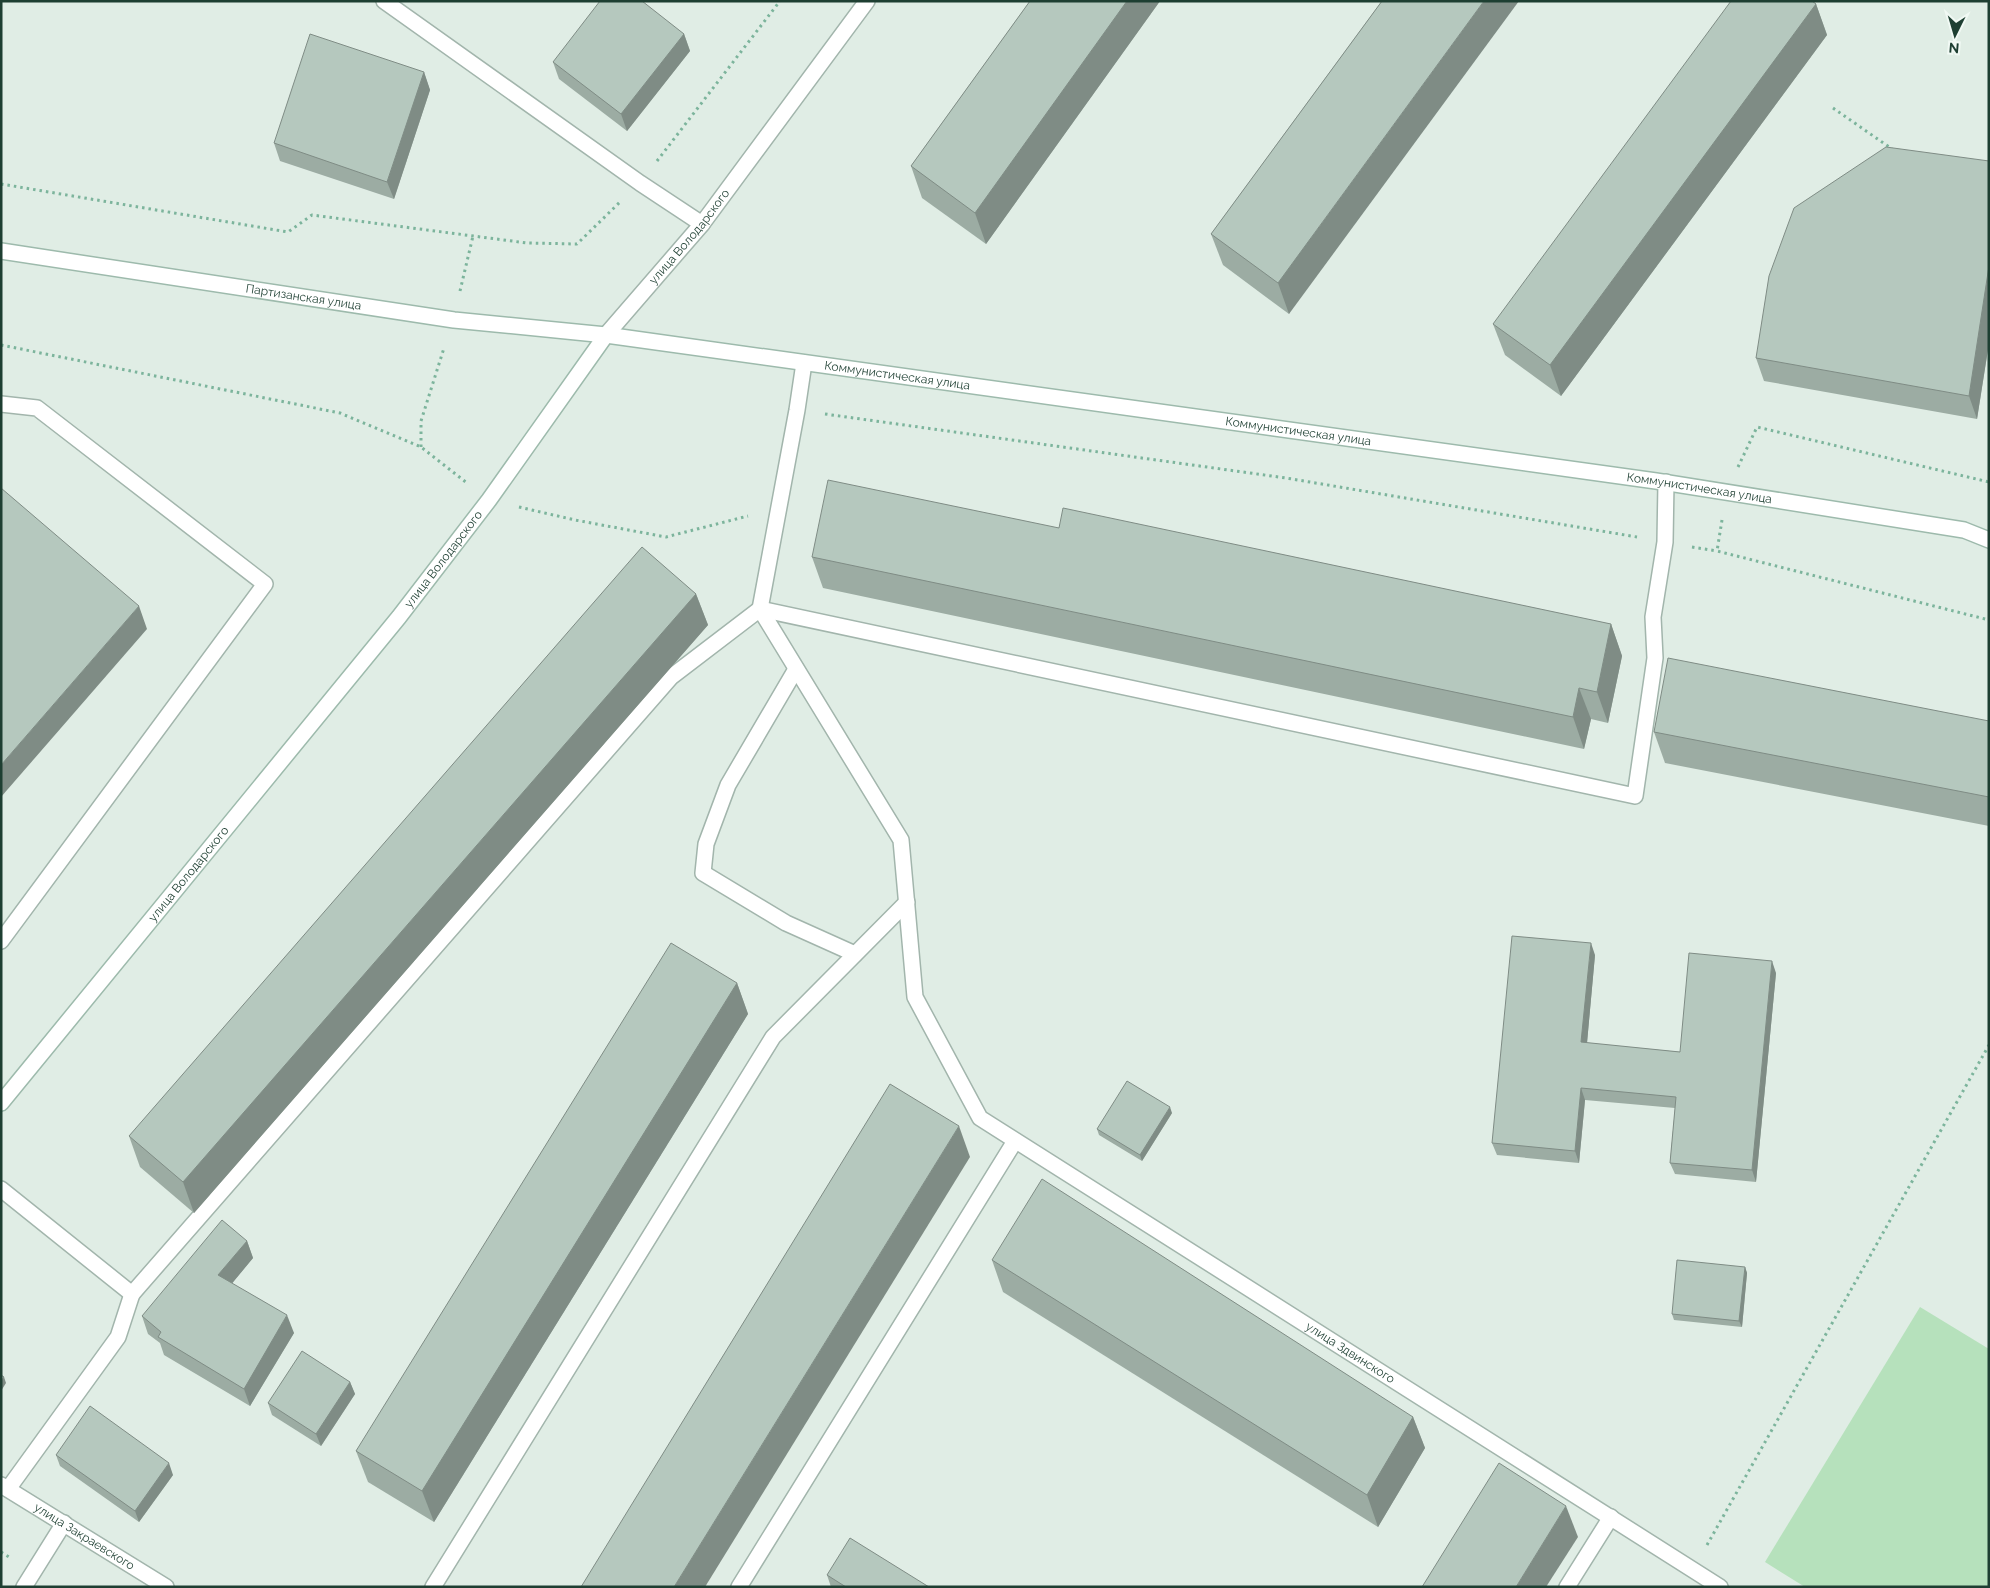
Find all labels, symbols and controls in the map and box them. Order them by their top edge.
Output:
north arrow [1930,10,1980,60]
text: N [1948,40,1960,56]
street label: улица Володарского [646,186,732,287]
street label: Партизанская улица [245,281,362,313]
street label: Коммунистическая улица [824,358,971,393]
street label: Коммунистическая улица [1225,414,1372,448]
street label: Коммунистическая улица [1626,470,1773,506]
street label: улица Володарского [402,508,485,611]
street label: улица Володарского [146,824,232,924]
street label: улица Здвинского [1303,1319,1397,1386]
street label: улица Закраевского [32,1500,137,1573]

